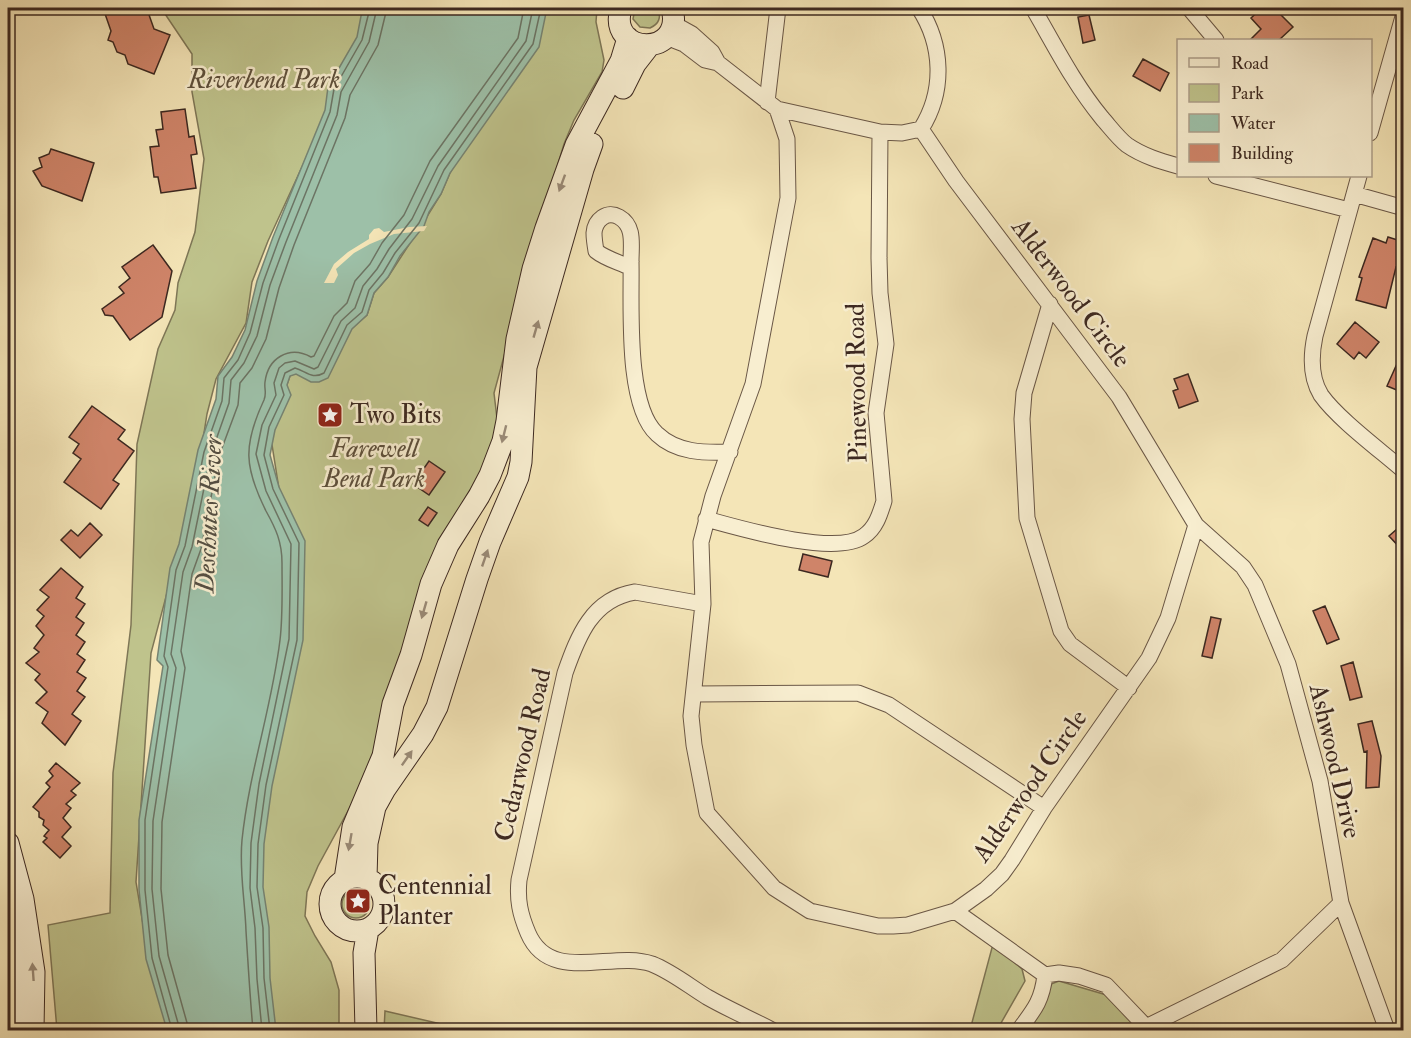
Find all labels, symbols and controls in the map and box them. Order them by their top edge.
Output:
legend [1177,39,1372,177]
text: Road [1231,52,1269,75]
park label: Riverbend Park [187,64,340,96]
text: Park [1231,82,1264,105]
text: Water [1230,112,1275,135]
text: Building [1231,142,1294,165]
one-way arrow [557,174,566,192]
street label: Alderwood Circle [1004,211,1138,374]
street label: Pinewood Road [840,303,874,463]
one-way arrow [532,320,541,338]
place label: Two Bits [350,399,441,431]
place icon: Two Bits [315,400,345,430]
one-way arrow [499,424,509,443]
water label: Deschutes River [188,432,230,595]
park label: Farewell Bend Park [321,433,425,495]
one-way arrow [480,549,490,567]
one-way arrow [418,601,428,619]
street label: Cedarwood Road [488,665,558,845]
street label: Ashwood Drive [1301,680,1368,841]
street label: Alderwood Circle [965,703,1094,869]
one-way arrow [401,750,412,766]
one-way arrow [346,833,355,852]
place label: Centennial Planter [378,870,492,932]
place icon: Centennial Planter [343,886,373,916]
one-way arrow [28,963,38,982]

